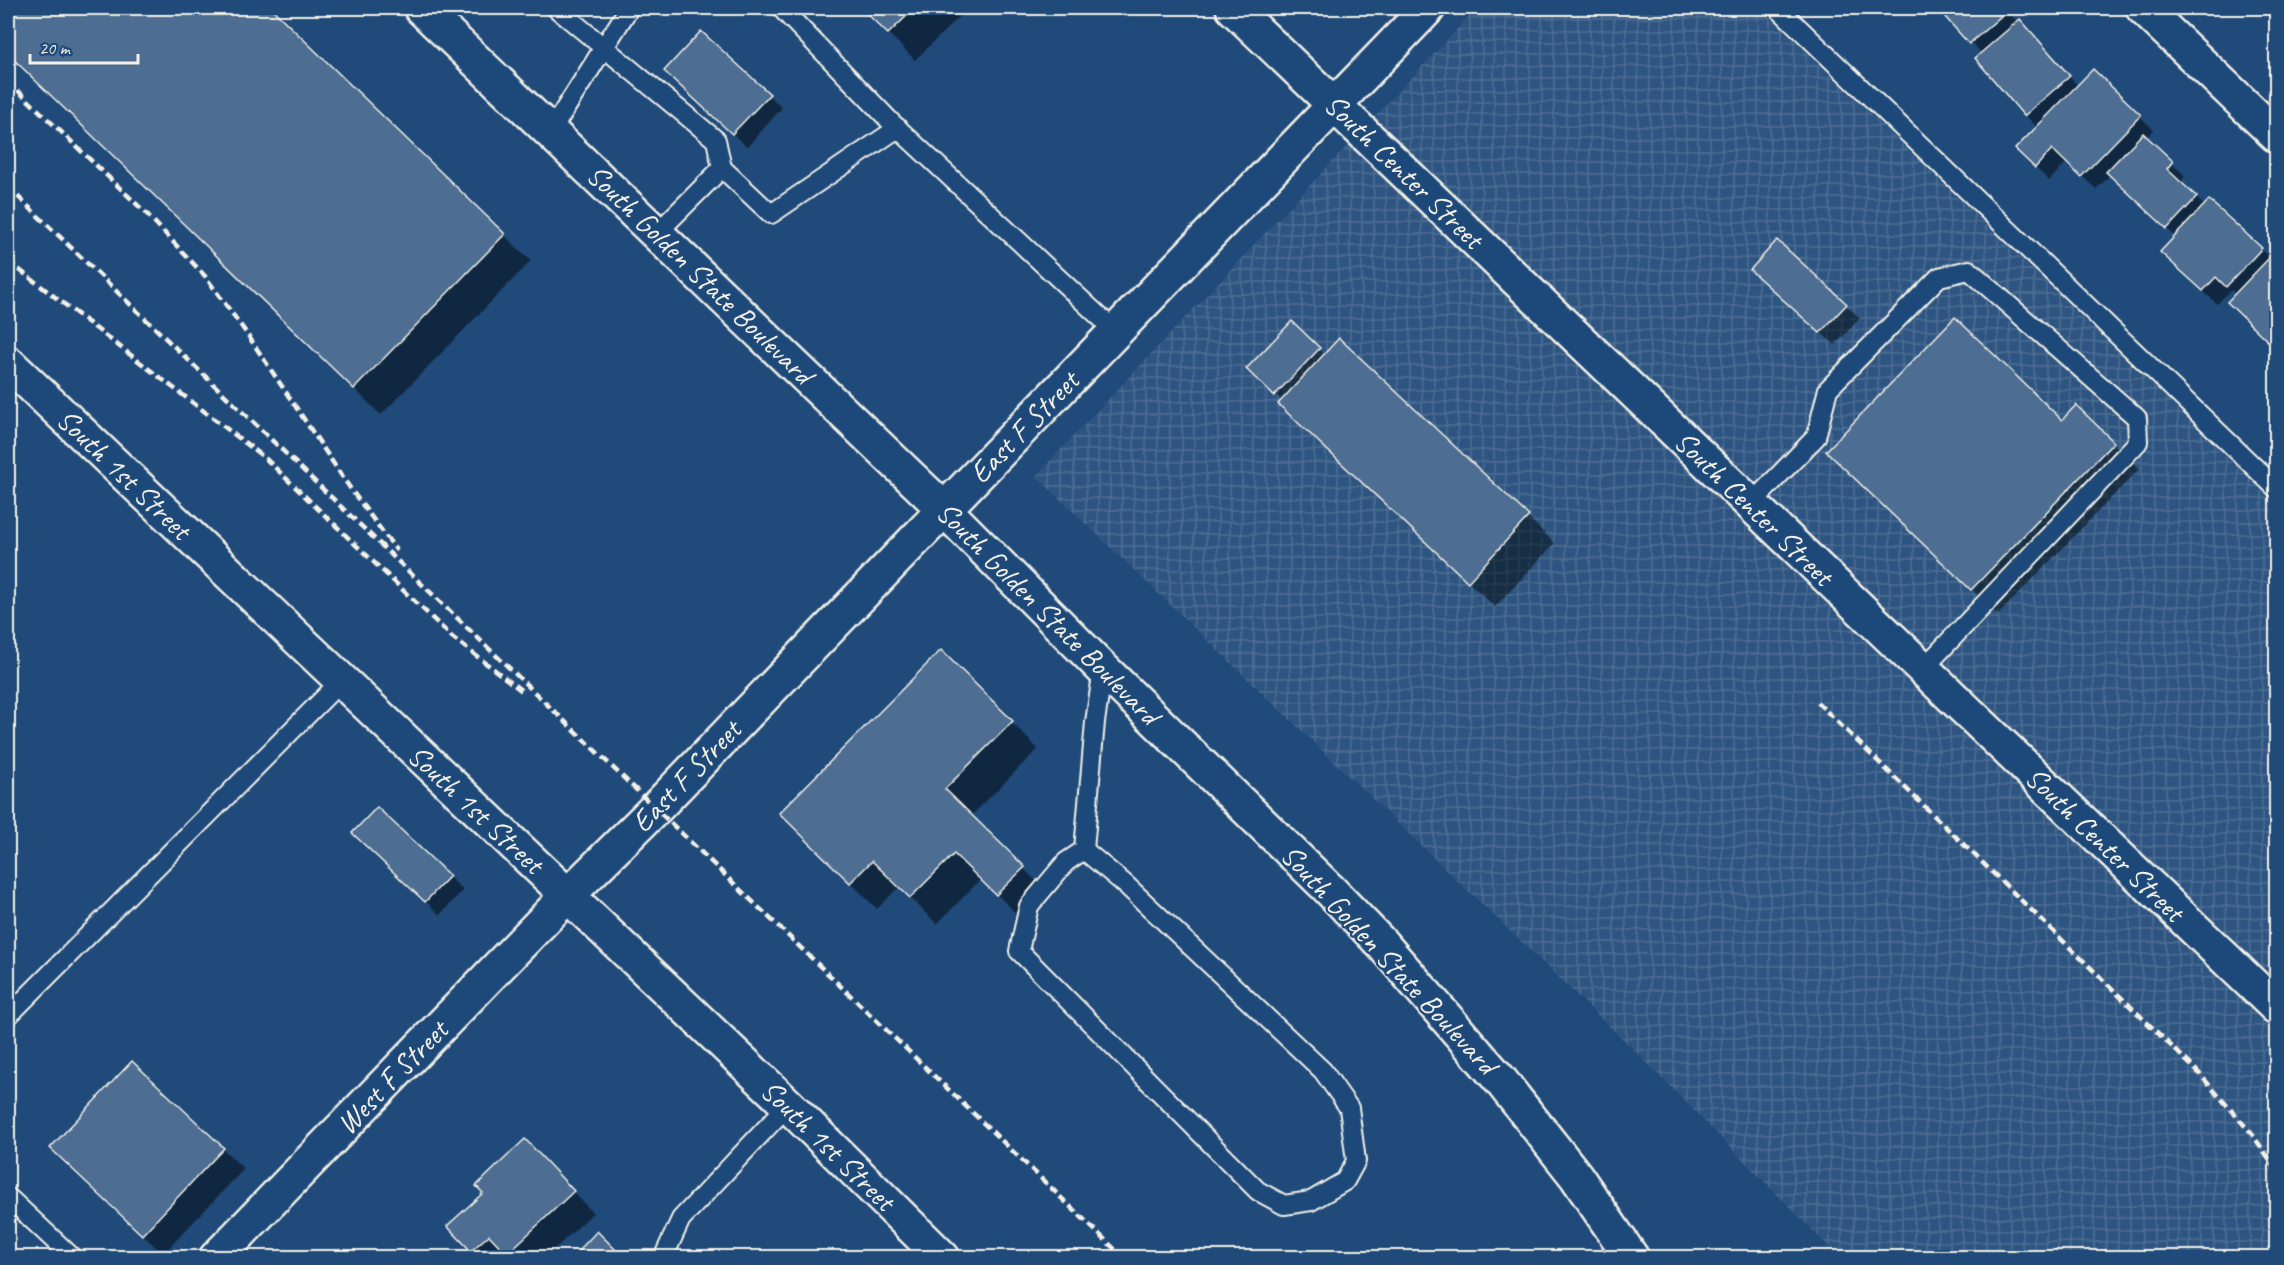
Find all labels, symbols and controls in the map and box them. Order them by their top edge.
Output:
scale bar [30,27,138,65]
text: 20 m [39,37,72,59]
street label: South Center Street [1316,85,1494,259]
street label: South Golden State Boulevard [579,156,824,395]
street label: East F Street [961,361,1089,491]
street label: South 1st Street [49,400,201,550]
street label: South Center Street [1666,422,1844,596]
street label: South Golden State Boulevard [928,493,1171,736]
street label: East F Street [623,710,751,840]
street label: South 1st Street [400,736,554,884]
street label: South Center Street [2017,758,2195,932]
street label: South Golden State Boulevard [1273,836,1508,1085]
street label: West F Street [328,1010,458,1142]
street label: South 1st Street [753,1071,905,1221]

